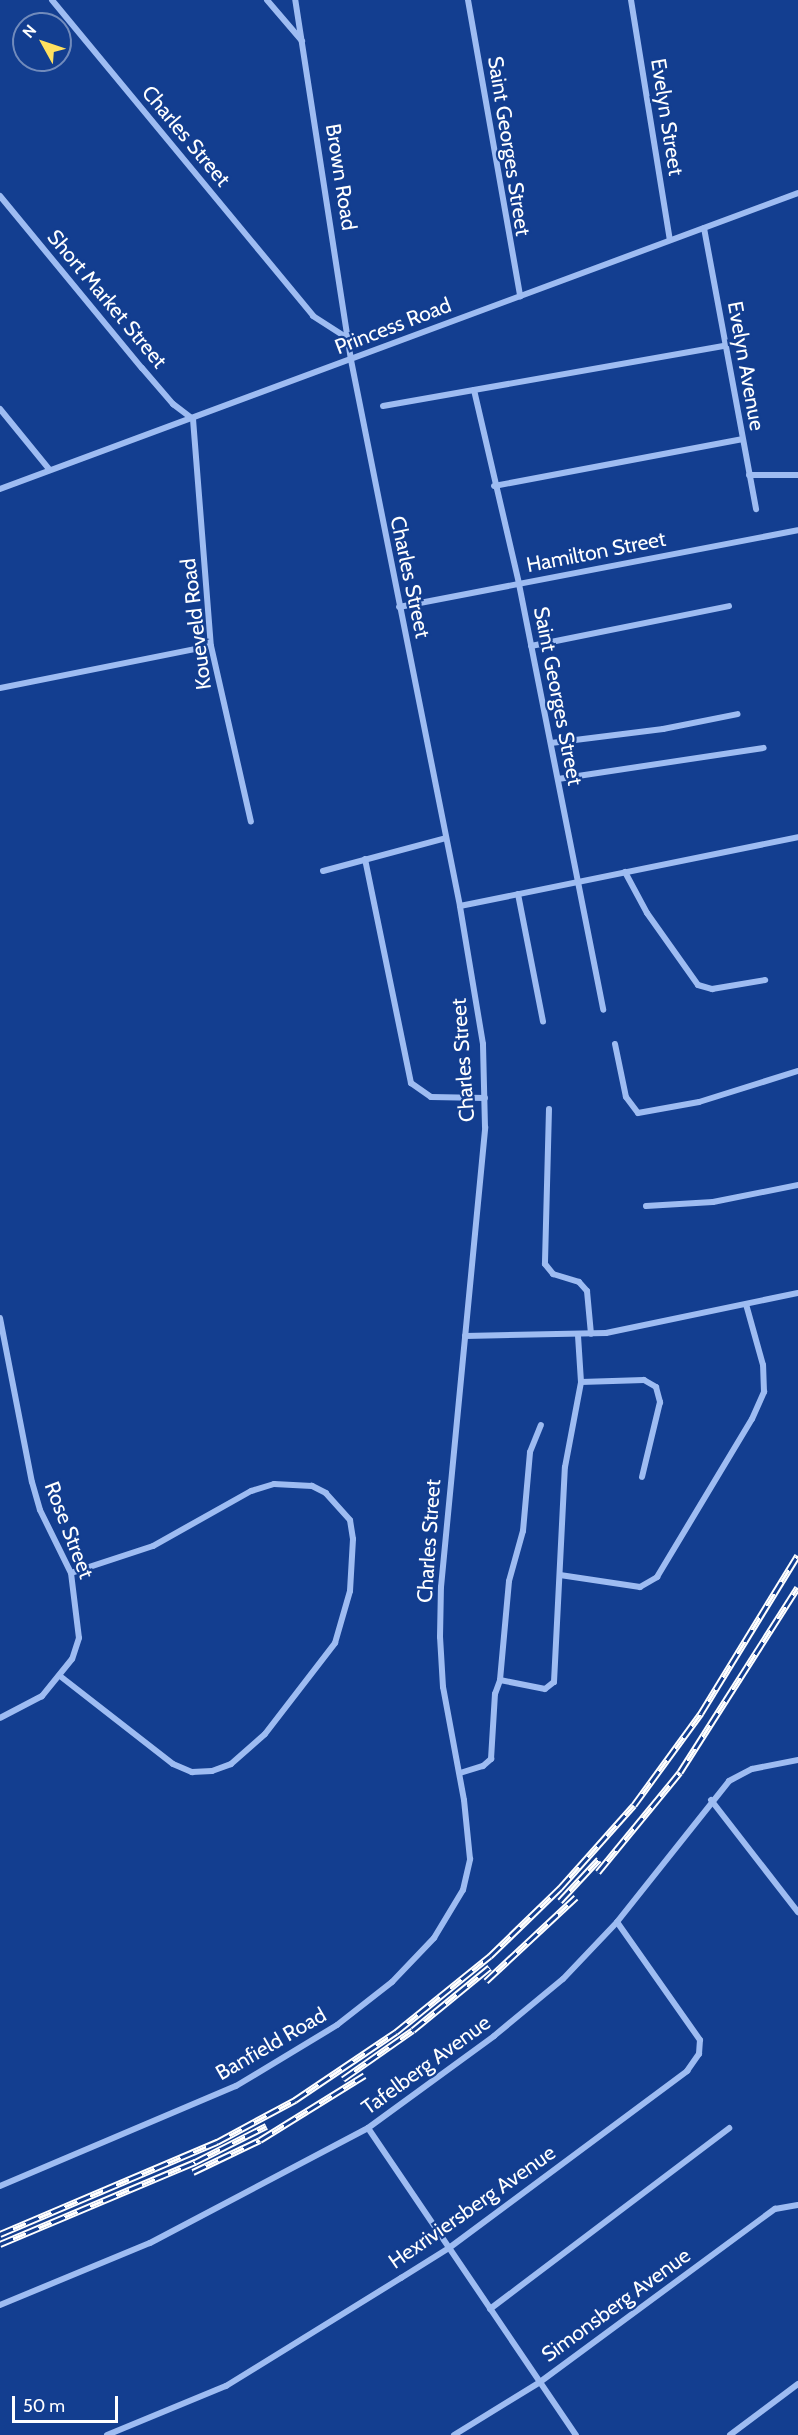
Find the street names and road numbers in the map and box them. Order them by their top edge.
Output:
street label: Saint Georges Street [482,54,536,238]
street label: Evelyn Street [645,57,689,177]
street label: Charles Street [136,80,236,192]
street label: Brown Road [320,122,362,232]
street label: Short Market Street [42,225,172,373]
street label: Princess Road [331,292,455,360]
street label: Evelyn Avenue [722,299,770,433]
street label: Charles Street [385,514,435,640]
street label: Hamilton Street [524,526,668,578]
street label: Koueveld Road [175,557,217,691]
street label: Saint Georges Street [528,604,588,788]
street label: Charles Street [446,997,480,1123]
street label: Rose Street [39,1478,99,1582]
street label: Charles Street [412,1478,446,1604]
street label: Banfield Road [211,2002,331,2086]
street label: Tafelberg Avenue [357,2010,495,2120]
street label: Hexriviersberg Avenue [384,2140,560,2274]
street label: Simonsberg Avenue [537,2243,695,2367]

